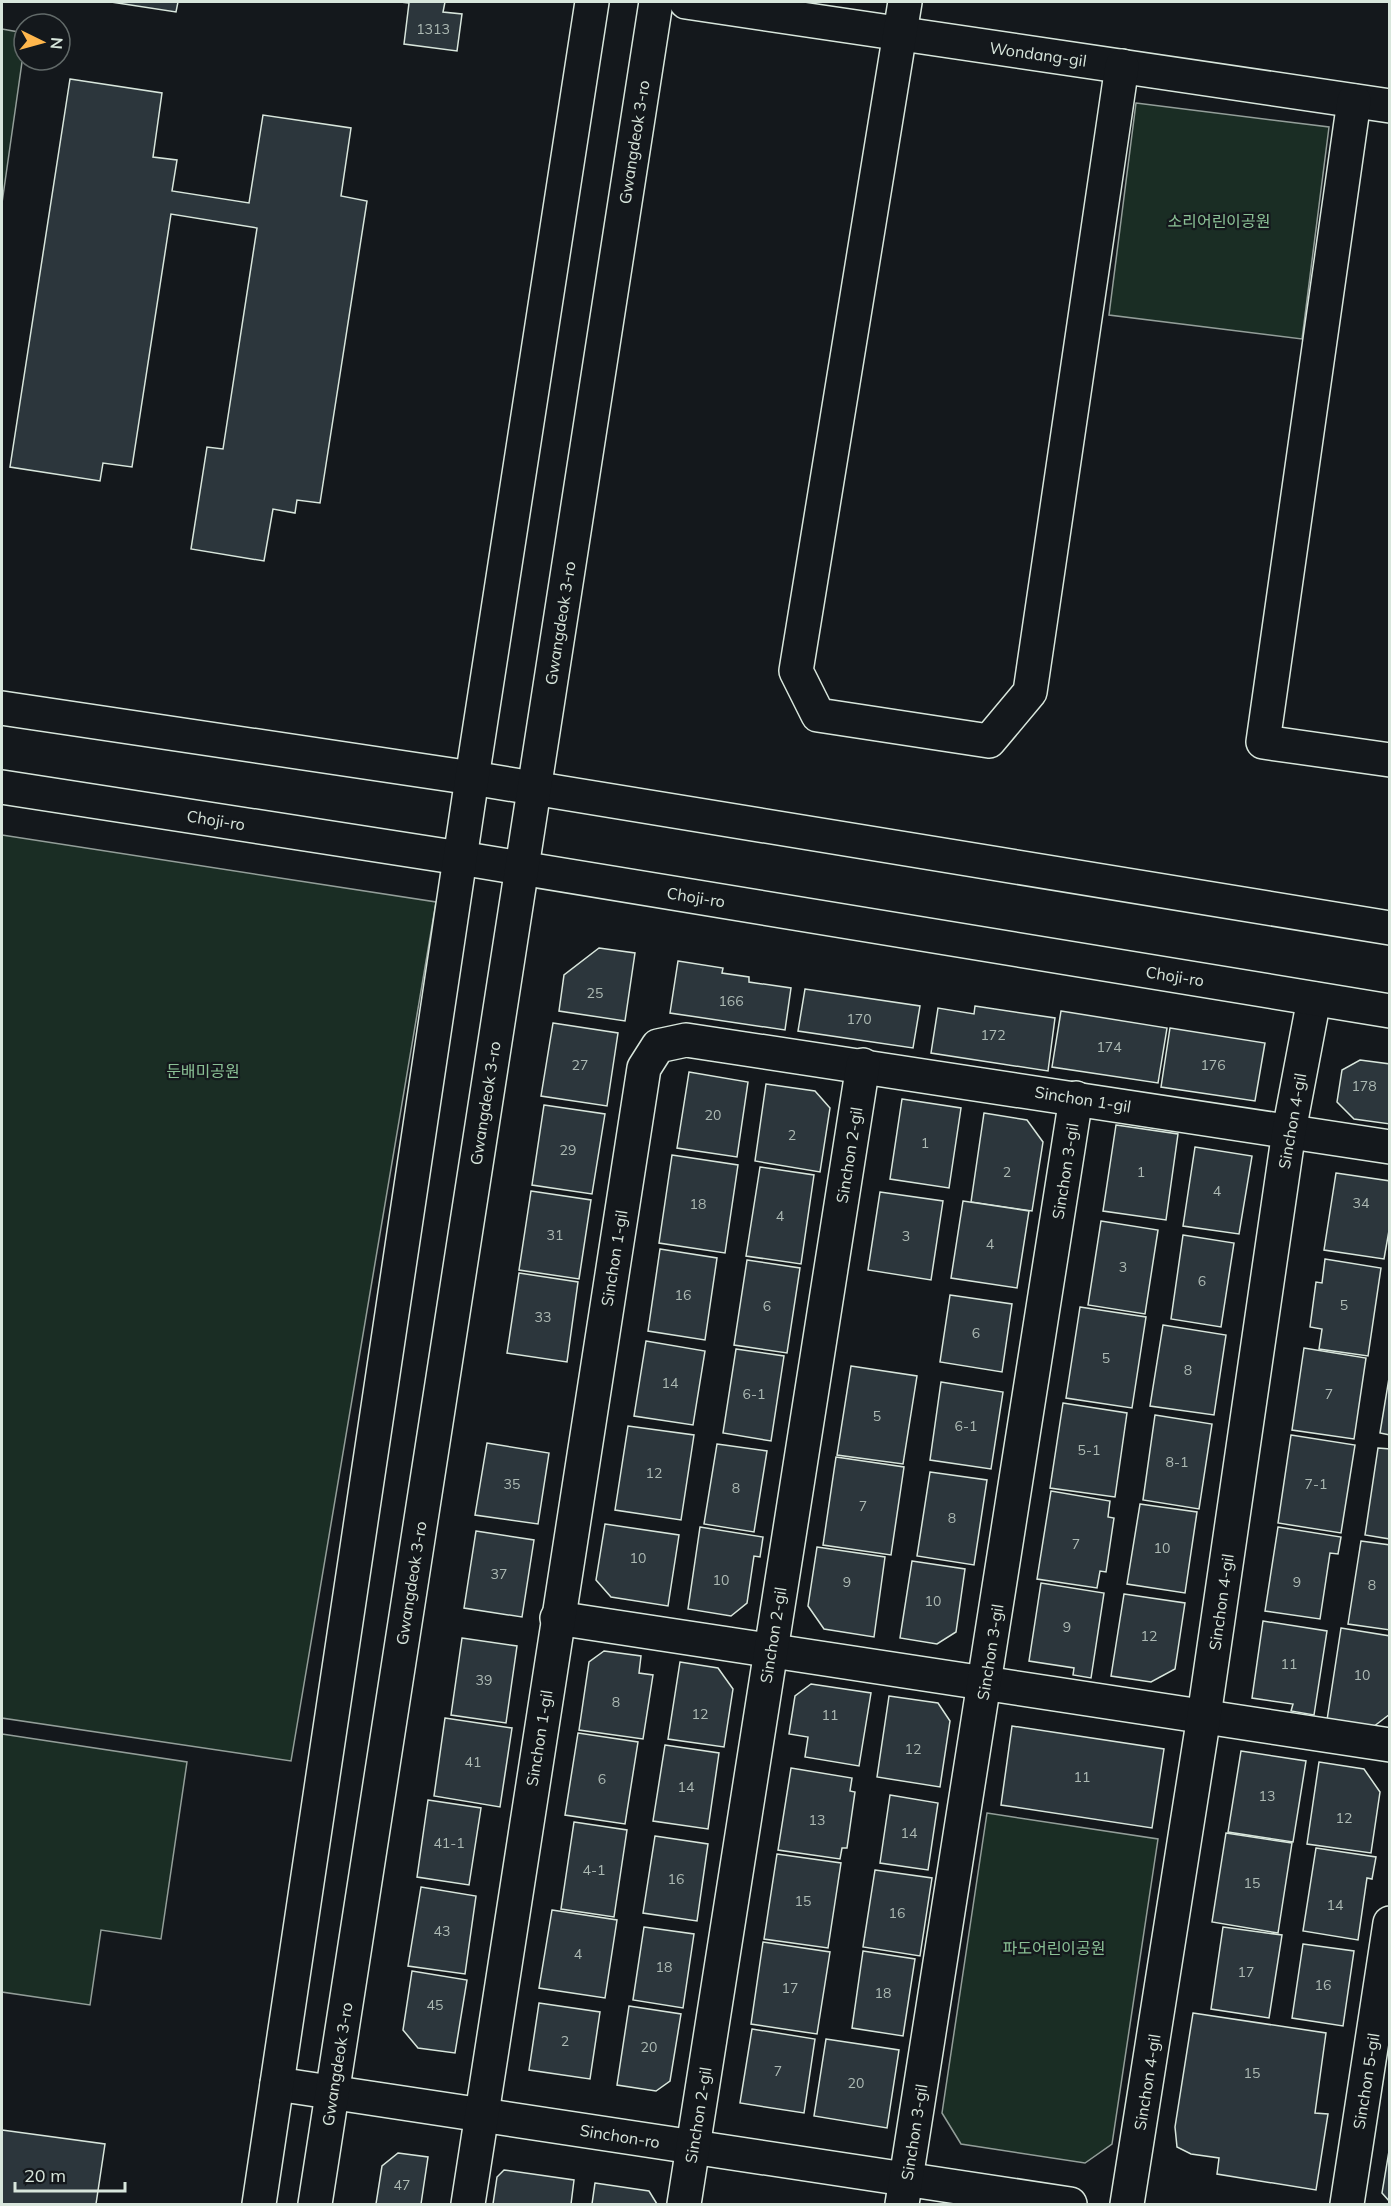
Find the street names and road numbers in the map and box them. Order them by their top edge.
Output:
street label: Wondang-gil [988,37,1088,71]
street label: Gwangdeok 3-ro [614,79,654,205]
street label: Gwangdeok 3-ro [540,560,580,686]
street label: Choji-ro [185,806,247,834]
street label: Choji-ro [665,883,727,911]
street label: Choji-ro [1144,962,1206,990]
street label: Gwangdeok 3-ro [465,1040,505,1166]
street label: Sinchon 4-gil [1274,1071,1310,1171]
street label: Sinchon 1-gil [1033,1082,1133,1116]
street label: Sinchon 2-gil [832,1105,866,1205]
street label: Sinchon 3-gil [1048,1121,1082,1221]
street label: Sinchon 1-gil [597,1208,631,1308]
street label: Gwangdeok 3-ro [391,1520,431,1646]
street label: Sinchon 4-gil [1204,1553,1238,1651]
street label: Sinchon 2-gil [756,1585,790,1685]
street label: Sinchon 3-gil [973,1602,1007,1702]
street label: Sinchon 1-gil [522,1688,556,1788]
street label: Gwangdeok 3-ro [317,2001,357,2127]
street label: Sinchon 5-gil [1349,2031,1383,2131]
street label: Sinchon 4-gil [1130,2032,1164,2132]
street label: Sinchon 2-gil [681,2065,715,2165]
street label: Sinchon 3-gil [897,2082,931,2182]
street label: Sinchon-ro [579,2120,661,2152]

